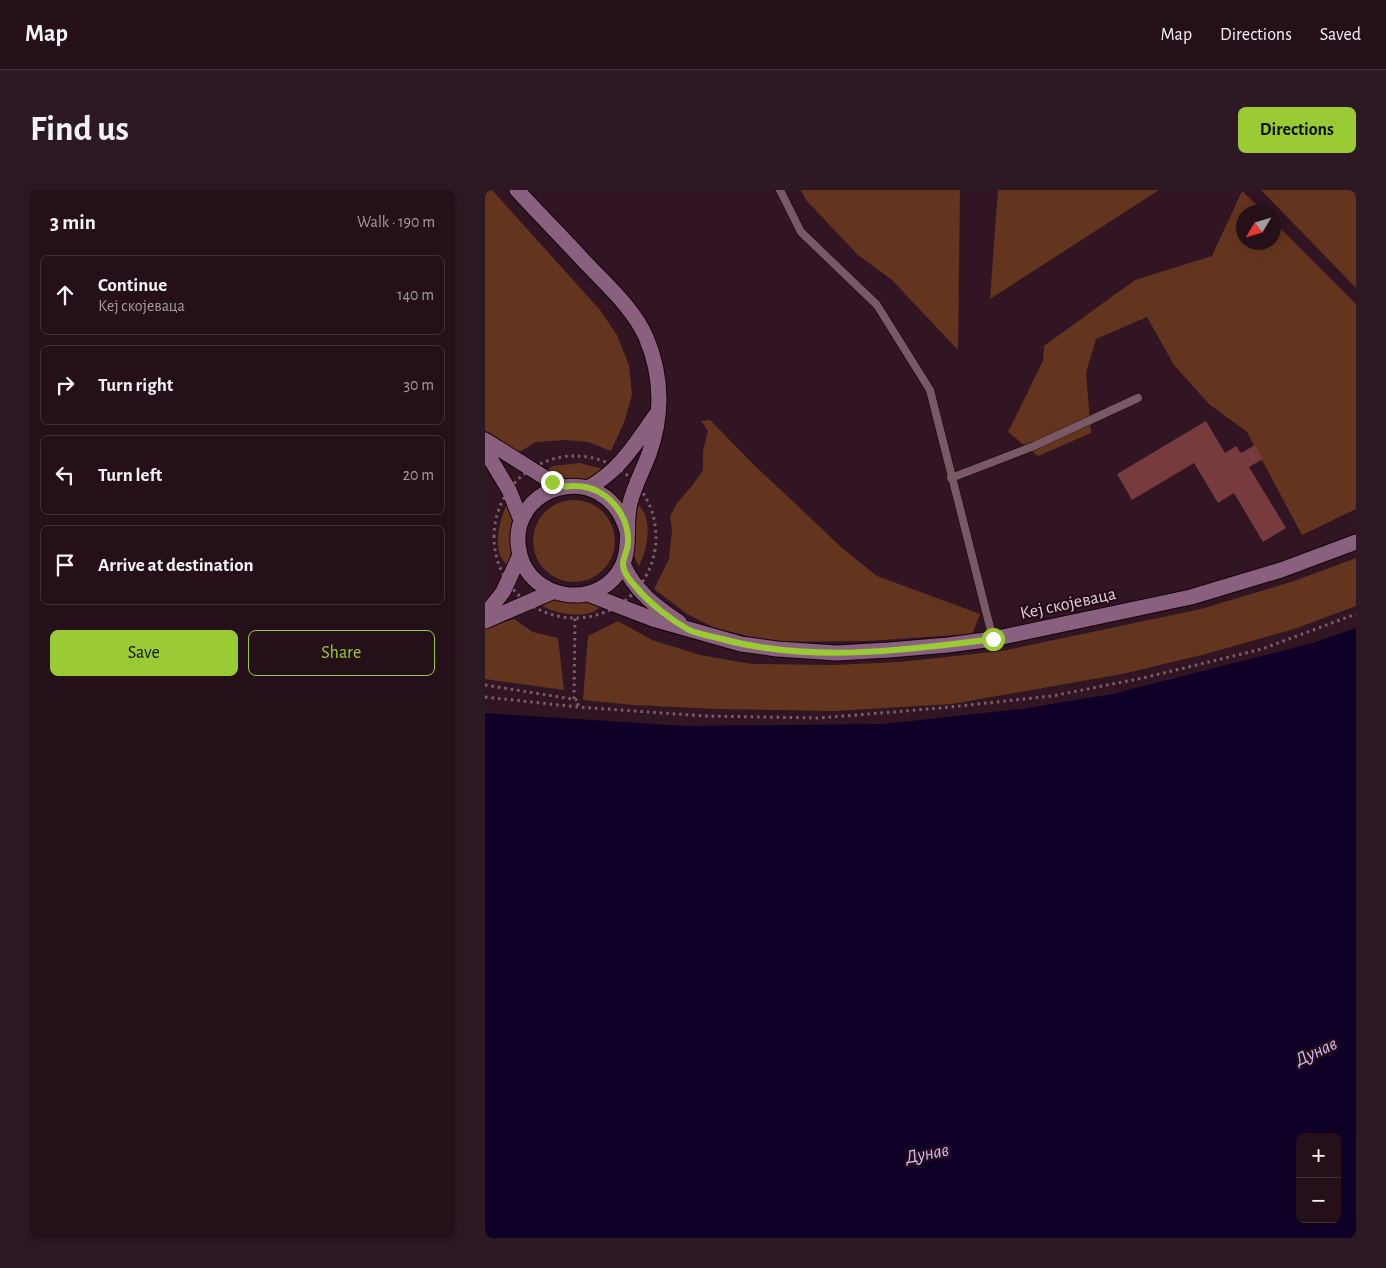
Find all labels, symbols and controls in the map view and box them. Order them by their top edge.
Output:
text: Map [25,22,68,46]
text: Map [1161,26,1192,44]
text: Directions [1220,26,1292,44]
text: Saved [1320,26,1361,44]
button: Directions [1238,107,1356,153]
text: Find us [30,112,129,147]
north arrow [1236,205,1281,250]
text: 3 min [50,212,96,233]
text: Walk · 190 m [357,214,435,230]
text: Continue [98,276,167,295]
icon: ahead [51,281,79,309]
text: 140 m [397,287,434,303]
text: Кеј скојеваца [98,298,185,314]
icon: right [51,371,79,399]
text: Turn right [98,376,173,395]
text: 30 m [404,377,434,393]
icon: left [51,461,79,489]
text: Turn left [98,466,162,485]
text: 20 m [403,467,434,483]
route end [541,471,564,494]
icon: arrive [51,551,79,579]
text: Arrive at destination [98,556,254,575]
street label: Кеј скојеваца [1018,585,1118,623]
route start [982,628,1005,651]
button: Save [50,630,238,676]
button: Share [248,630,435,676]
water label: Дунав [1291,1034,1340,1070]
map controls [1296,1133,1341,1223]
button: + [1296,1133,1341,1178]
water label: Дунав [903,1140,950,1168]
button: − [1296,1178,1341,1223]

